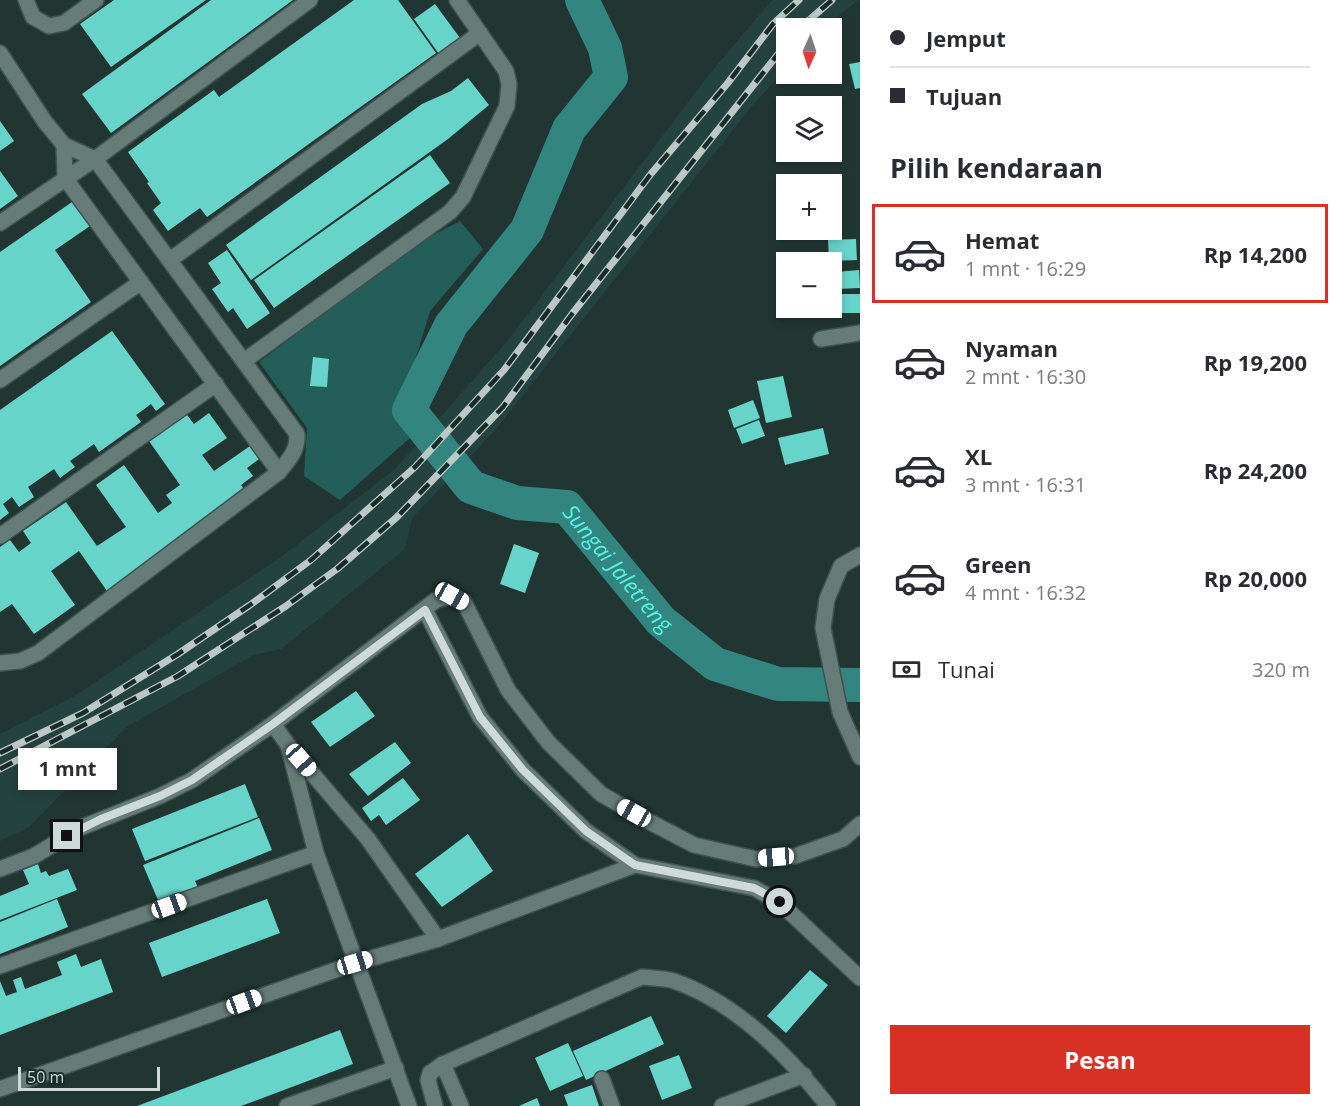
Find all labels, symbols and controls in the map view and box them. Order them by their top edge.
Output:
north arrow [776,18,842,84]
map controls [776,18,842,318]
text: Jemput [926,23,1006,53]
text: Tujuan [926,81,1002,111]
button: layers [776,96,842,162]
text: Pilih kendaraan [890,149,1103,186]
button: + [776,174,842,240]
text: Hemat [965,225,1039,255]
icon: car [893,227,947,281]
text: Rp 14,200 [1204,239,1307,269]
button: − [776,252,842,318]
text: 1 mnt · 16:29 [965,255,1086,282]
text: Nyaman [965,333,1058,363]
icon: car [893,335,947,389]
text: Rp 19,200 [1204,347,1307,377]
text: 2 mnt · 16:30 [965,363,1086,390]
text: XL [965,441,992,471]
icon: car [893,443,947,497]
text: Rp 24,200 [1204,455,1307,485]
text: 3 mnt · 16:31 [965,471,1086,498]
water label: Sungai Jaletreng [557,498,681,640]
text: Green [965,549,1031,579]
icon: car [893,551,947,605]
text: Rp 20,000 [1204,563,1307,593]
car [432,579,472,613]
text: 4 mnt · 16:32 [965,579,1086,606]
icon: cash [890,653,923,686]
text: Tunai [938,654,995,684]
text: 320 m [1252,656,1310,683]
car [282,741,320,779]
callout: 1 mnt [17,749,116,791]
text: 1 mnt [38,755,97,782]
car [614,796,654,830]
route end [53,822,80,849]
car [757,847,795,867]
route start [766,888,793,915]
car [149,891,189,921]
car [335,949,375,977]
car [224,987,264,1017]
button: Pesan [890,1025,1310,1094]
scale bar [18,1064,160,1092]
text: 50 m [27,1066,64,1088]

